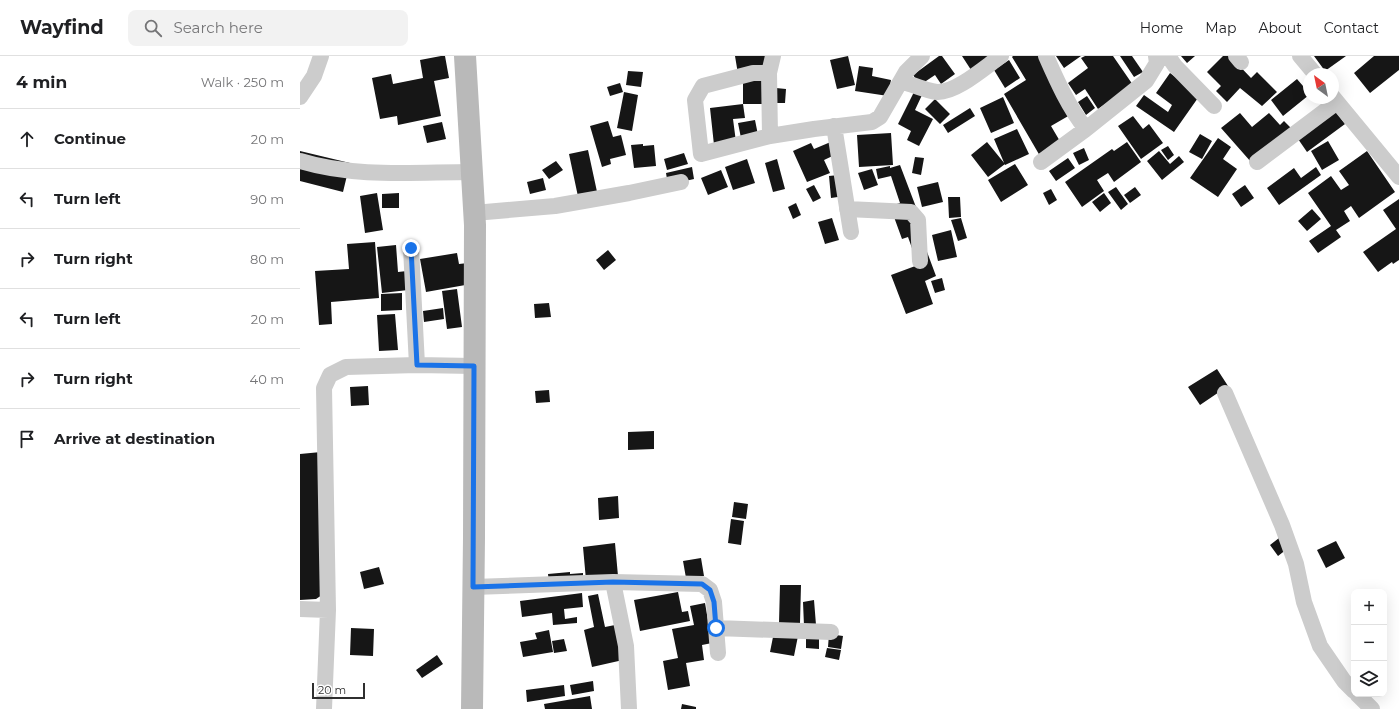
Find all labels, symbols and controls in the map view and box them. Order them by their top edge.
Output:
search box [128,10,408,46]
text: Wayfind [20,16,104,39]
icon: search [142,17,164,39]
text: Search here [174,18,263,37]
text: Home [1140,19,1183,37]
text: Map [1205,19,1236,37]
text: About [1258,19,1302,37]
text: Contact [1324,19,1379,37]
north arrow [1303,68,1339,104]
text: 4 min [16,72,67,92]
text: Walk · 250 m [201,74,284,90]
icon: ahead [16,128,38,150]
text: Continue [54,129,126,148]
text: 20 m [251,131,284,147]
icon: left [16,188,38,210]
text: Turn left [54,189,121,208]
text: 90 m [250,191,284,207]
route end [402,239,420,257]
icon: right [16,248,38,270]
text: Turn right [54,249,133,268]
text: 80 m [250,251,284,267]
icon: left [16,308,38,330]
text: Turn left [54,309,121,328]
text: 20 m [251,311,284,327]
icon: right [16,368,38,390]
text: Turn right [54,369,133,388]
text: 40 m [250,371,284,387]
icon: arrive [16,428,38,450]
text: Arrive at destination [54,429,215,448]
map controls [1351,589,1387,697]
button: + [1351,589,1387,625]
route start [707,619,725,637]
button: − [1351,625,1387,661]
button: layers [1351,661,1387,697]
scale bar [312,681,365,700]
text: 20 m [318,683,346,697]

